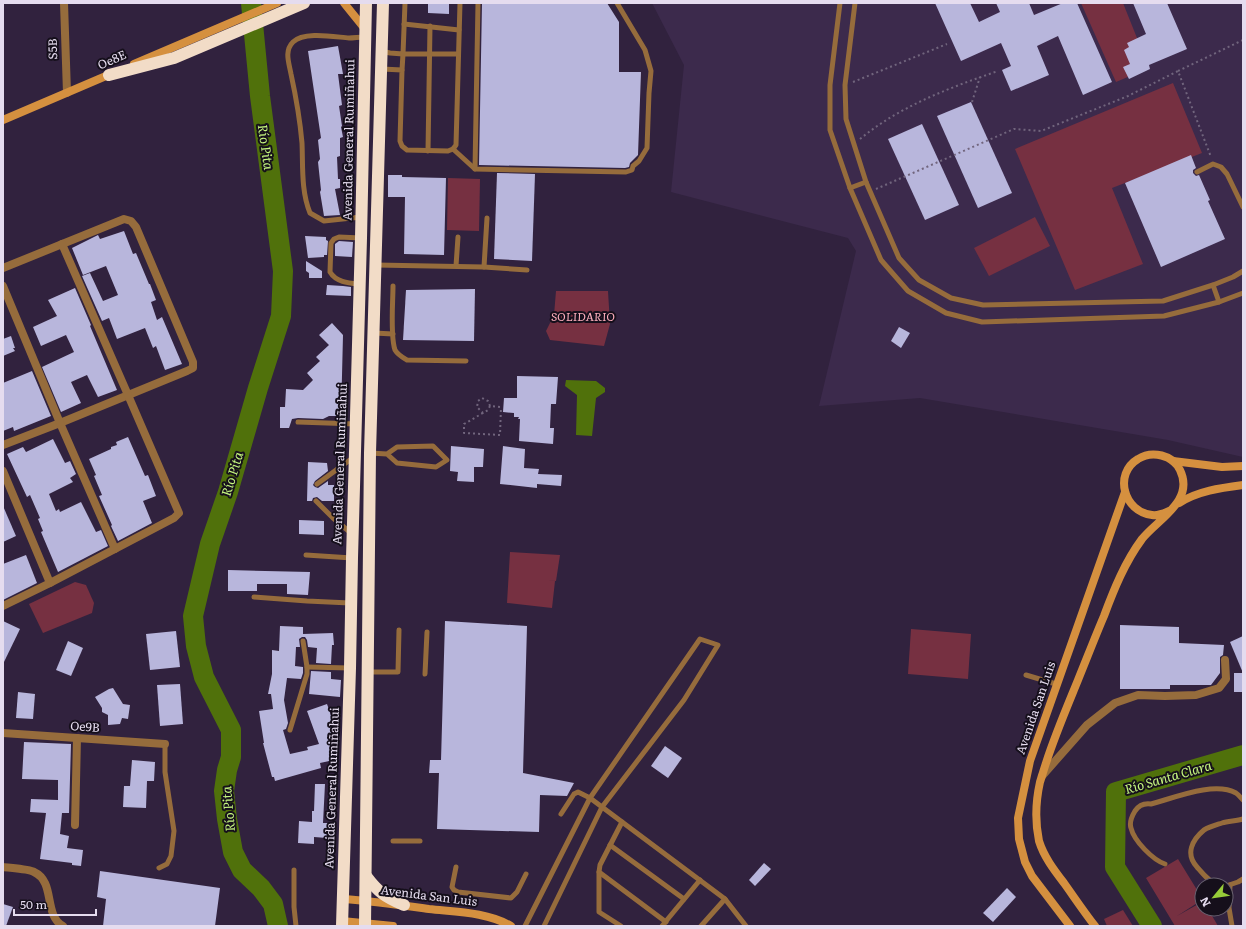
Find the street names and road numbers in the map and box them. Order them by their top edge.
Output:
street label: S5B [43,38,61,60]
street label: Oe8E [94,45,129,73]
street label: Avenida General Rumiñahui [338,59,358,221]
street label: Avenida General Rumiñahui [327,383,351,545]
street label: Avenida San Luis [1011,658,1060,756]
street label: Avenida General Rumiñahui [319,707,343,869]
street label: Oe9B [70,716,101,736]
street label: Avenida San Luis [380,880,479,910]

